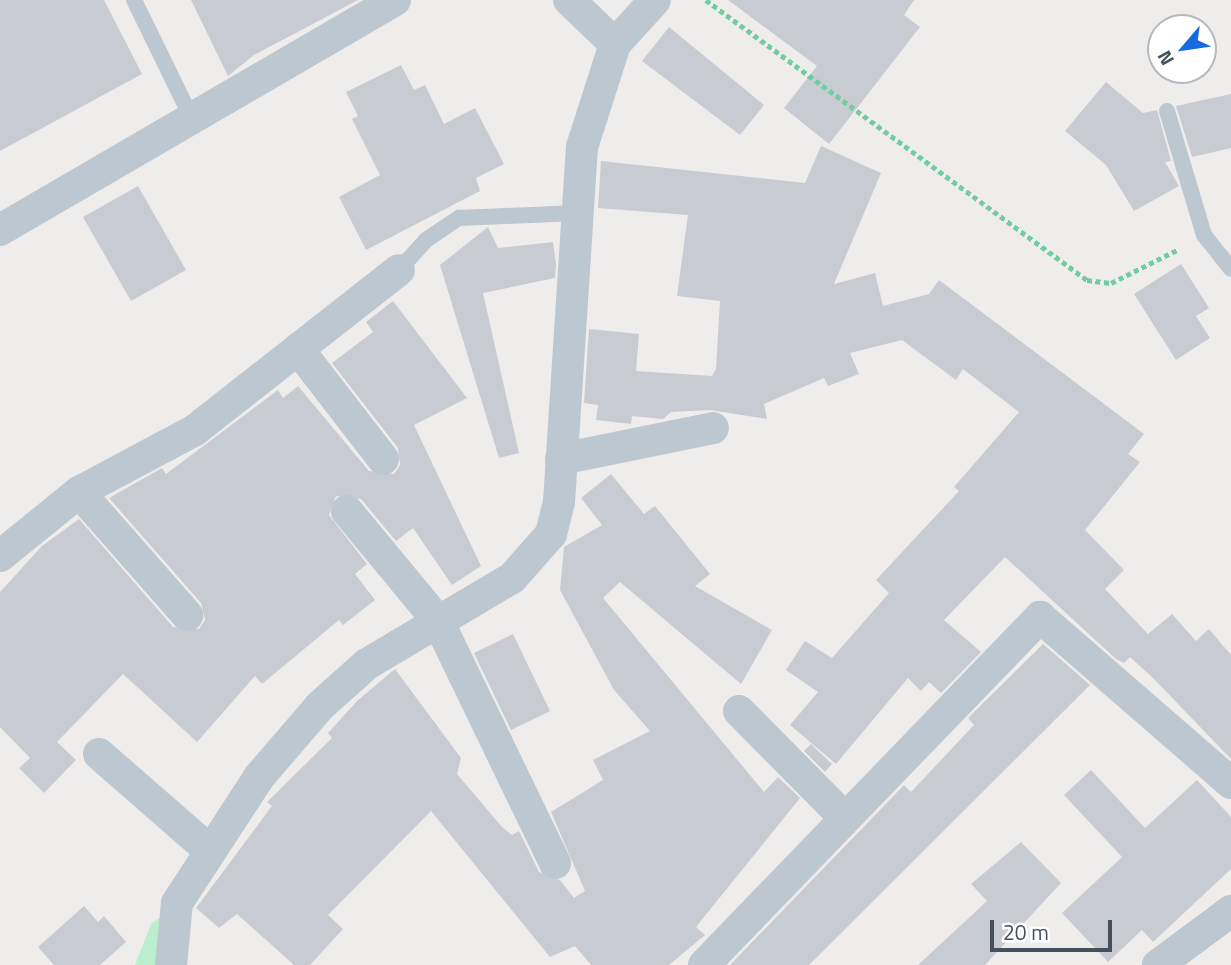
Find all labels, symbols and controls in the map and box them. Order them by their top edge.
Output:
north arrow [1147,14,1217,84]
text: N [1149,46,1181,71]
scale bar [993,906,1116,950]
text: 20 m [1003,916,1049,948]

